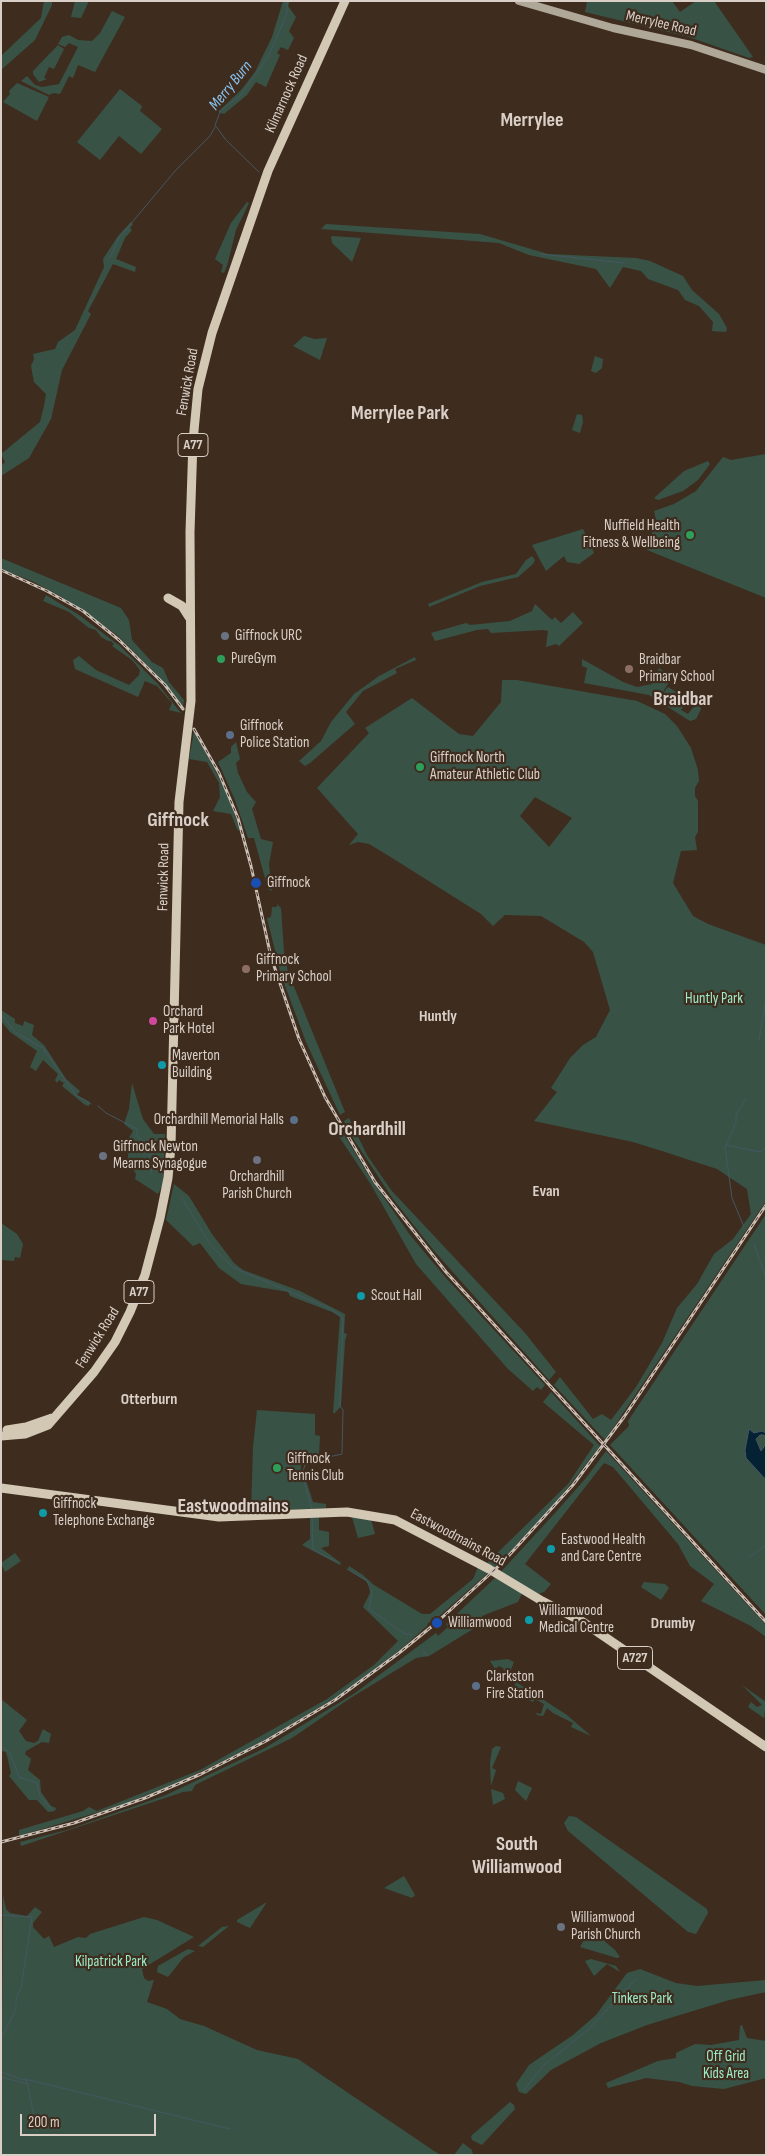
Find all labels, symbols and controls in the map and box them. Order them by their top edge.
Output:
street label: Merrylee Road [624,7,698,41]
street label: Kilmarnock Road [262,52,312,136]
water label: Merry Burn [205,57,257,115]
district label: Merrylee [500,109,564,133]
street label: Fenwick Road [173,347,203,417]
district label: Merrylee Park [351,402,449,426]
road number: A77 [178,434,208,456]
place label: Nuffield Health Fitness & Wellbeing [583,517,680,552]
marker: Nuffield Health Fitness & Wellbeing [684,529,696,541]
place label: Giffnock URC [235,627,302,645]
marker: Giffnock URC [219,630,231,642]
place label: PureGym [231,650,276,668]
place label: Braidbar Primary School [639,651,715,686]
marker: PureGym [215,653,227,665]
marker: Braidbar Primary School [623,663,635,675]
district label: Braidbar [653,688,713,712]
place label: Giffnock Police Station [240,717,310,752]
marker: Giffnock Police Station [224,729,236,741]
place label: Giffnock North Amateur Athletic Club [430,749,540,784]
marker: Giffnock North Amateur Athletic Club [414,761,426,773]
district label: Giffnock [147,809,209,833]
street label: Fenwick Road [154,843,174,911]
place label: Giffnock [267,874,310,892]
marker: Giffnock [249,876,263,890]
place label: Giffnock Primary School [256,951,332,986]
marker: Giffnock Primary School [240,963,252,975]
park label: Huntly Park [685,990,743,1008]
place label: Orchard Park Hotel [163,1003,214,1038]
district label: Huntly [419,1007,457,1027]
marker: Orchard Park Hotel [147,1015,159,1027]
place label: Maverton Building [172,1047,220,1082]
marker: Maverton Building [156,1059,168,1071]
place label: Orchardhill Memorial Halls [154,1111,284,1129]
marker: Orchardhill Memorial Halls [288,1114,300,1126]
district label: Orchardhill [328,1118,406,1142]
place label: Giffnock Newton Mearns Synagogue [113,1138,207,1173]
marker: Giffnock Newton Mearns Synagogue [97,1150,109,1162]
marker: Orchardhill Parish Church [251,1154,263,1166]
place label: Orchardhill Parish Church [222,1168,292,1203]
district label: Evan [532,1182,560,1202]
road number: A77 [124,1280,154,1304]
place label: Scout Hall [371,1287,422,1305]
marker: Scout Hall [355,1290,367,1302]
street label: Fenwick Road [72,1304,124,1372]
district label: Otterburn [121,1390,177,1410]
place label: Giffnock Tennis Club [287,1450,344,1485]
marker: Giffnock Tennis Club [271,1462,283,1474]
place label: Giffnock Telephone Exchange [53,1495,155,1530]
district label: Eastwoodmains [177,1495,289,1519]
street label: Eastwoodmains Road [407,1505,509,1571]
marker: Giffnock Telephone Exchange [37,1507,49,1519]
place label: Eastwood Health and Care Centre [561,1531,645,1566]
marker: Eastwood Health and Care Centre [545,1543,557,1555]
place label: Williamwood Medical Centre [539,1602,614,1637]
place label: Williamwood [448,1614,512,1632]
marker: Williamwood Medical Centre [523,1614,535,1626]
district label: Drumby [651,1614,695,1634]
marker: Williamwood [430,1616,444,1630]
road number: A727 [618,1646,652,1670]
place label: Clarkston Fire Station [486,1668,544,1703]
marker: Clarkston Fire Station [470,1680,482,1692]
district label: South Williamwood [472,1833,562,1880]
place label: Williamwood Parish Church [571,1909,641,1944]
marker: Williamwood Parish Church [555,1921,567,1933]
park label: Kilpatrick Park [75,1953,147,1971]
park label: Tinkers Park [612,1990,672,2008]
park label: Off Grid Kids Area [703,2048,749,2083]
scale bar [22,2104,159,2136]
text: 200 m [28,2113,60,2132]

